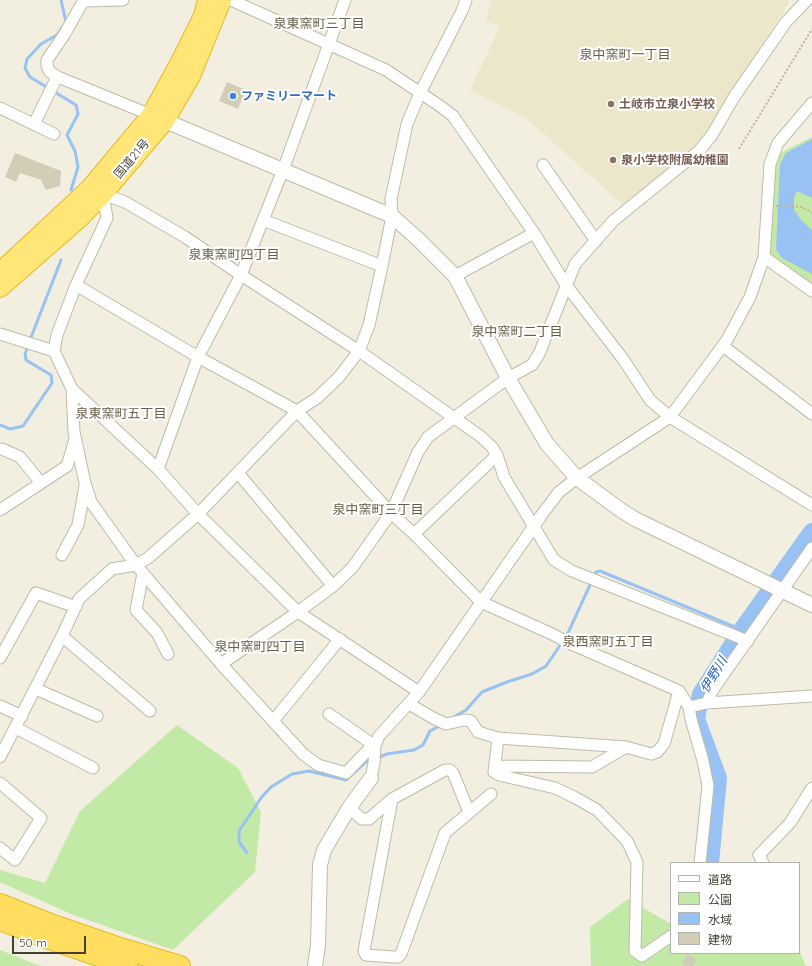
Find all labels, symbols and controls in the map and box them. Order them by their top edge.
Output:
district label: 泉東窯町三丁目 [274,16,364,32]
district label: 泉中窯町一丁目 [580,47,670,63]
place label: ファミリーマート [241,89,337,103]
marker: ファミリーマート [228,91,238,101]
place label: 土岐市立泉小学校 [619,97,715,111]
marker: 土岐市立泉小学校 [606,99,616,109]
street label: 国道21号 [111,136,153,182]
place label: 泉小学校附属幼稚園 [621,153,729,167]
marker: 泉小学校附属幼稚園 [608,155,618,165]
district label: 泉東窯町四丁目 [189,247,279,263]
district label: 泉中窯町二丁目 [472,324,562,340]
district label: 泉東窯町五丁目 [76,406,166,422]
district label: 泉中窯町三丁目 [333,502,423,518]
district label: 泉西窯町五丁目 [563,634,653,650]
district label: 泉中窯町四丁目 [215,639,305,655]
water label: 伊野川 [697,654,731,696]
legend [670,862,800,954]
text: 道路 [708,872,732,887]
text: 公園 [708,892,732,907]
text: 水域 [708,912,732,927]
scale bar [14,928,88,954]
text: 建物 [708,932,732,947]
text: 50 m [19,935,47,950]

